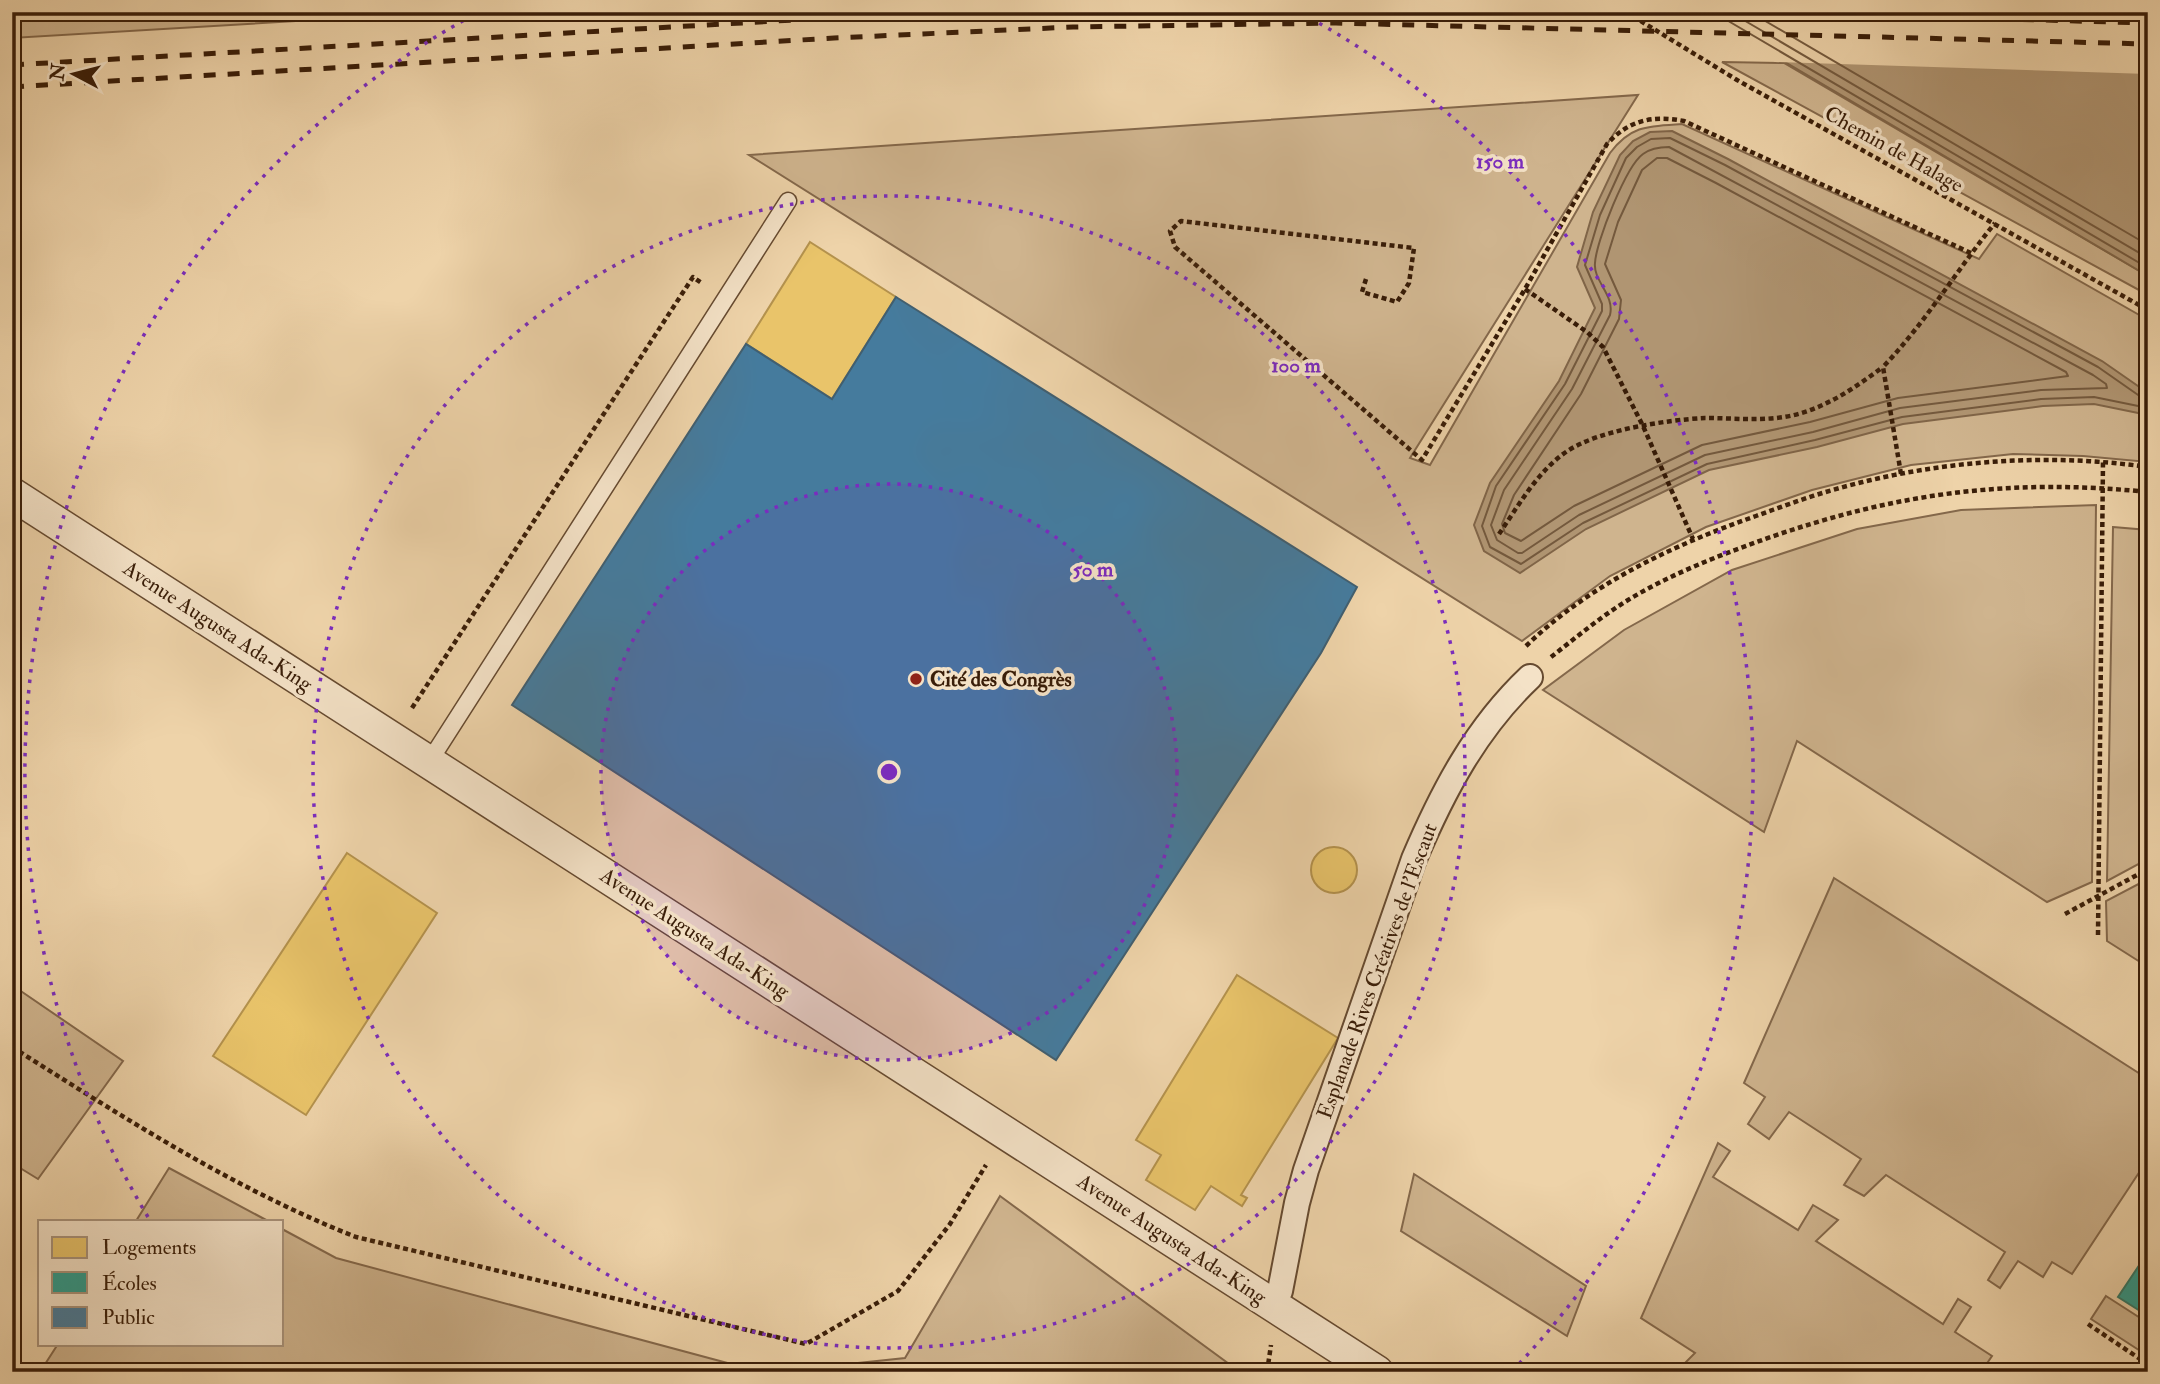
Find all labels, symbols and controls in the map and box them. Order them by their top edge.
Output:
north arrow [38,38,108,108]
text: N [45,61,71,83]
street label: Chemin de Halage [1820,100,1968,199]
text: 150 m [1476,148,1525,175]
text: 100 m [1271,352,1322,379]
street label: Avenue Augusta Ada-King [117,555,318,698]
text: 50 m [1073,556,1114,583]
place label: Cité des Congrès [930,666,1072,693]
marker: Cité des Congrès [908,671,924,687]
centre of rings [877,760,901,784]
street label: Esplanade Rives Créatives de l'Escaut [1311,819,1444,1123]
street label: Avenue Augusta Ada-King [594,862,795,1005]
street label: Avenue Augusta Ada-King [1071,1168,1272,1311]
legend [38,1220,284,1346]
text: Logements [102,1234,196,1261]
text: Écoles [102,1270,157,1297]
text: Public [102,1304,155,1331]

